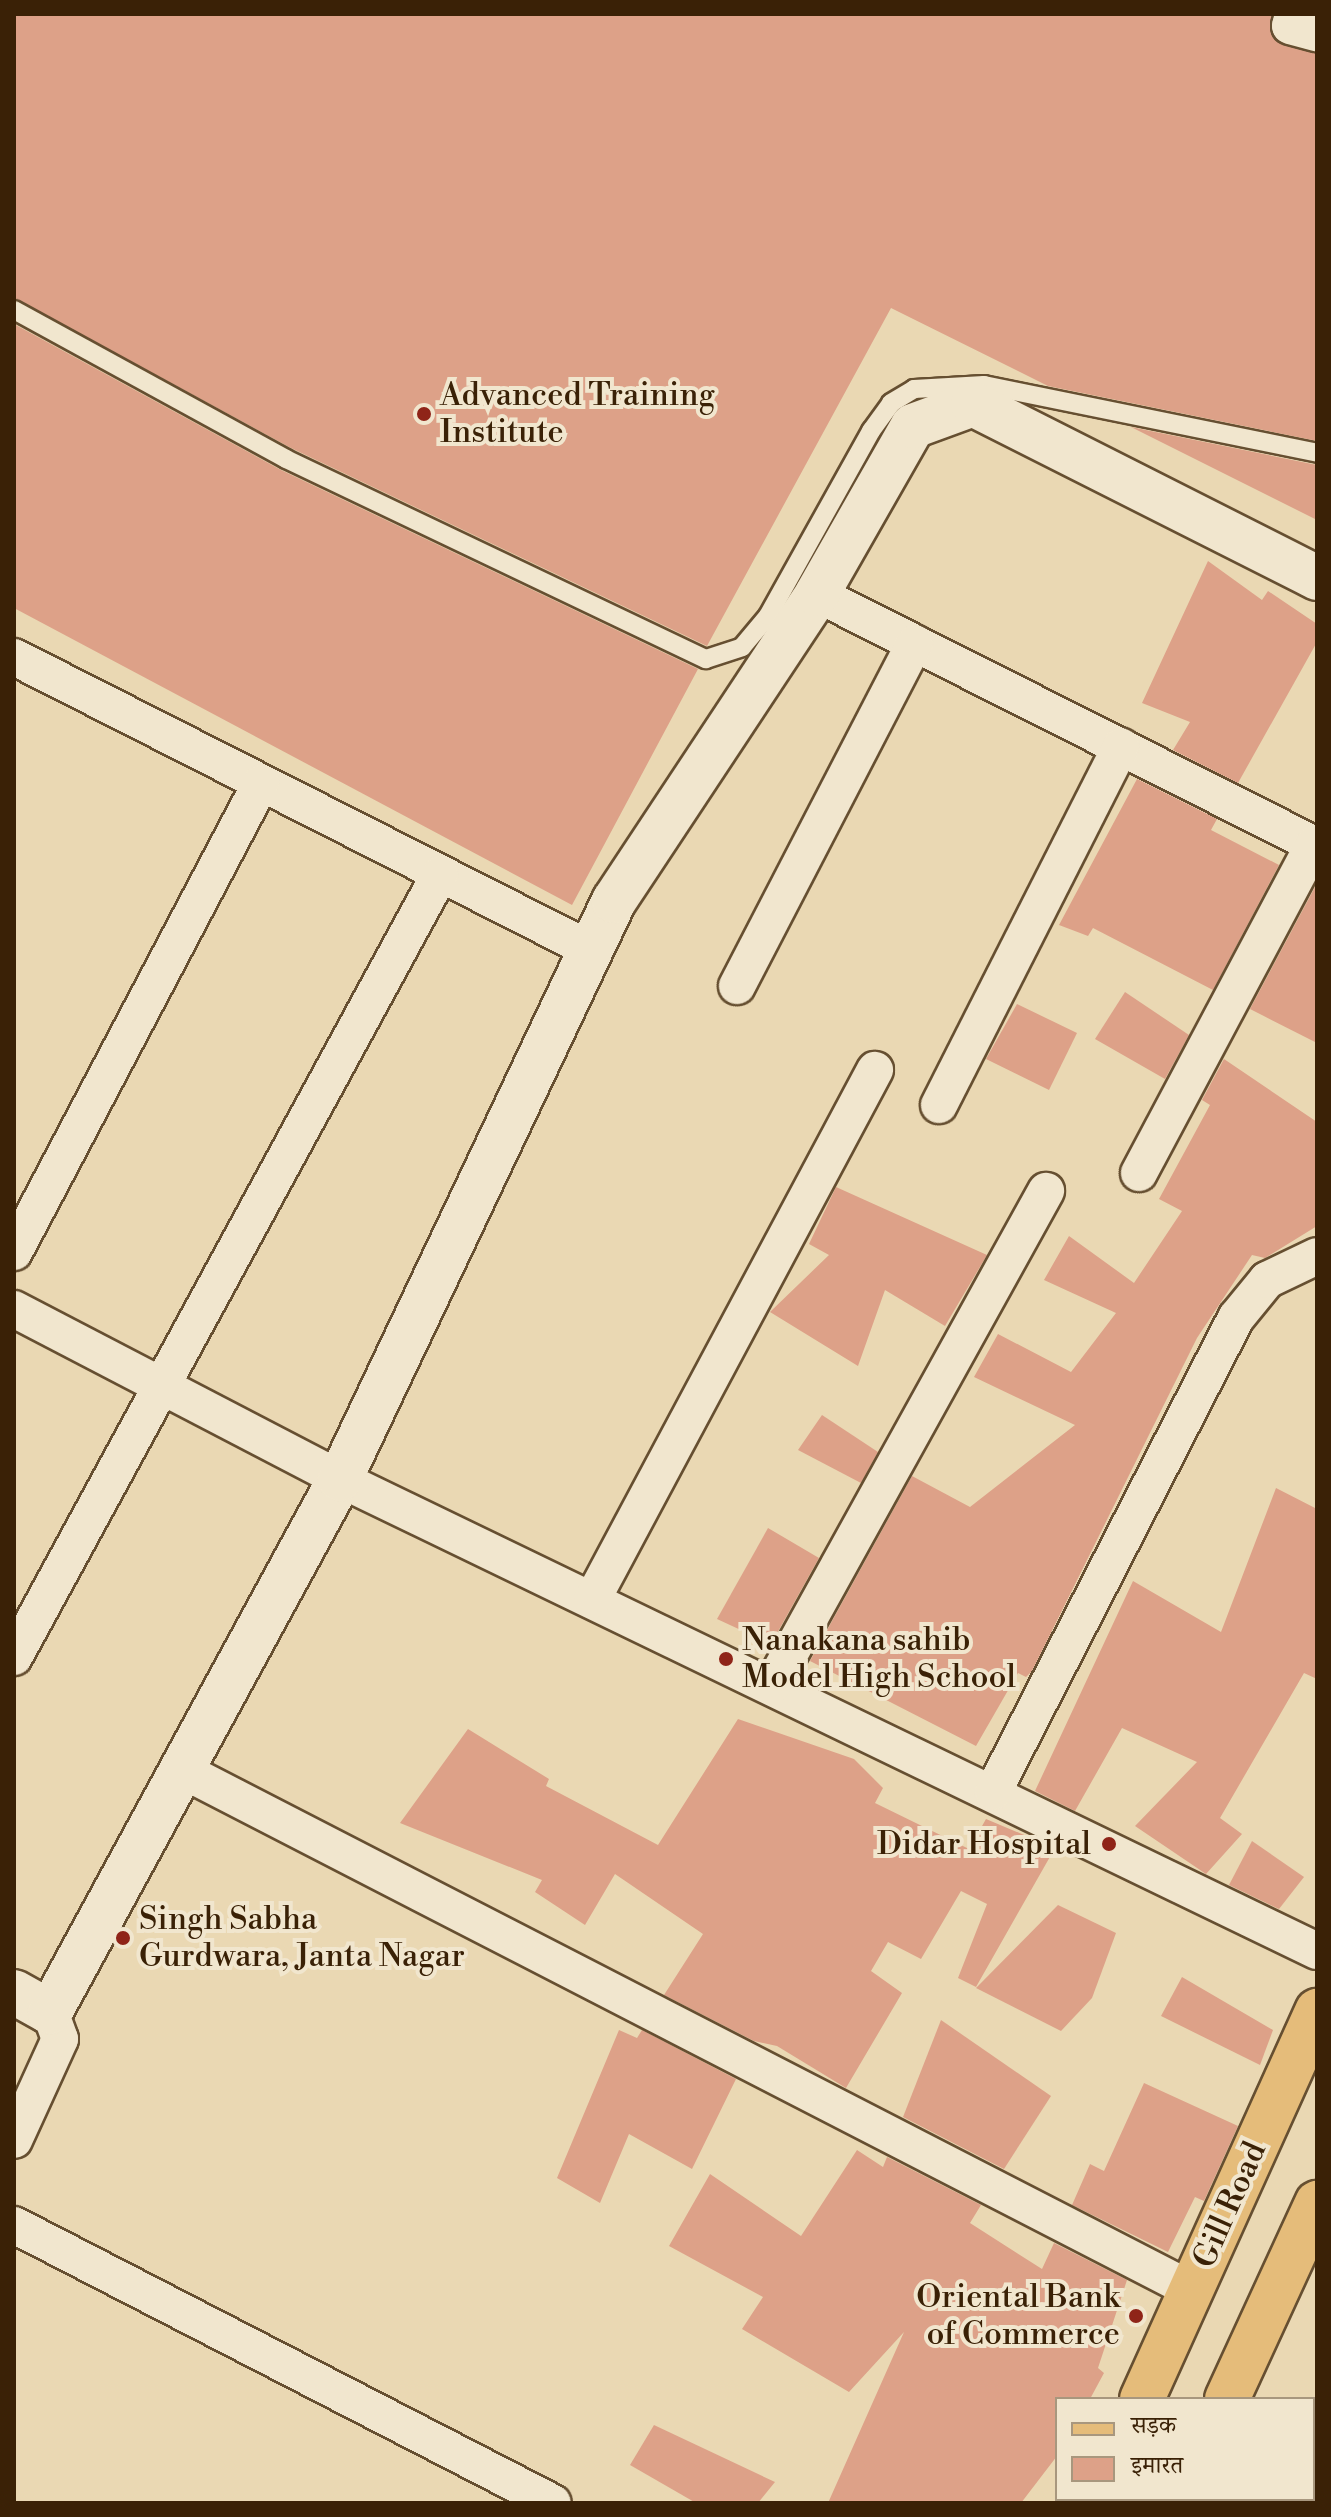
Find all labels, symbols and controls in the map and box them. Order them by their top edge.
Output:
place label: Advanced Training Institute [440,377,715,452]
marker: Advanced Training Institute [415,405,433,423]
place label: Nanakana sahib Model High School [742,1622,1016,1697]
marker: Nanakana sahib Model High School [717,1650,735,1668]
place label: Didar Hospital [877,1825,1091,1863]
marker: Didar Hospital [1098,1833,1120,1855]
place label: Singh Sabha Gurdwara, Janta Nagar [139,1901,465,1976]
marker: Singh Sabha Gurdwara, Janta Nagar [114,1929,132,1947]
street label: Gill Road [1185,2136,1275,2274]
place label: Oriental Bank of Commerce [916,2279,1120,2354]
marker: Oriental Bank of Commerce [1127,2307,1145,2325]
legend [1055,2397,1315,2501]
text: सड़क [1131,2411,1176,2441]
text: इमारत [1131,2451,1183,2481]

